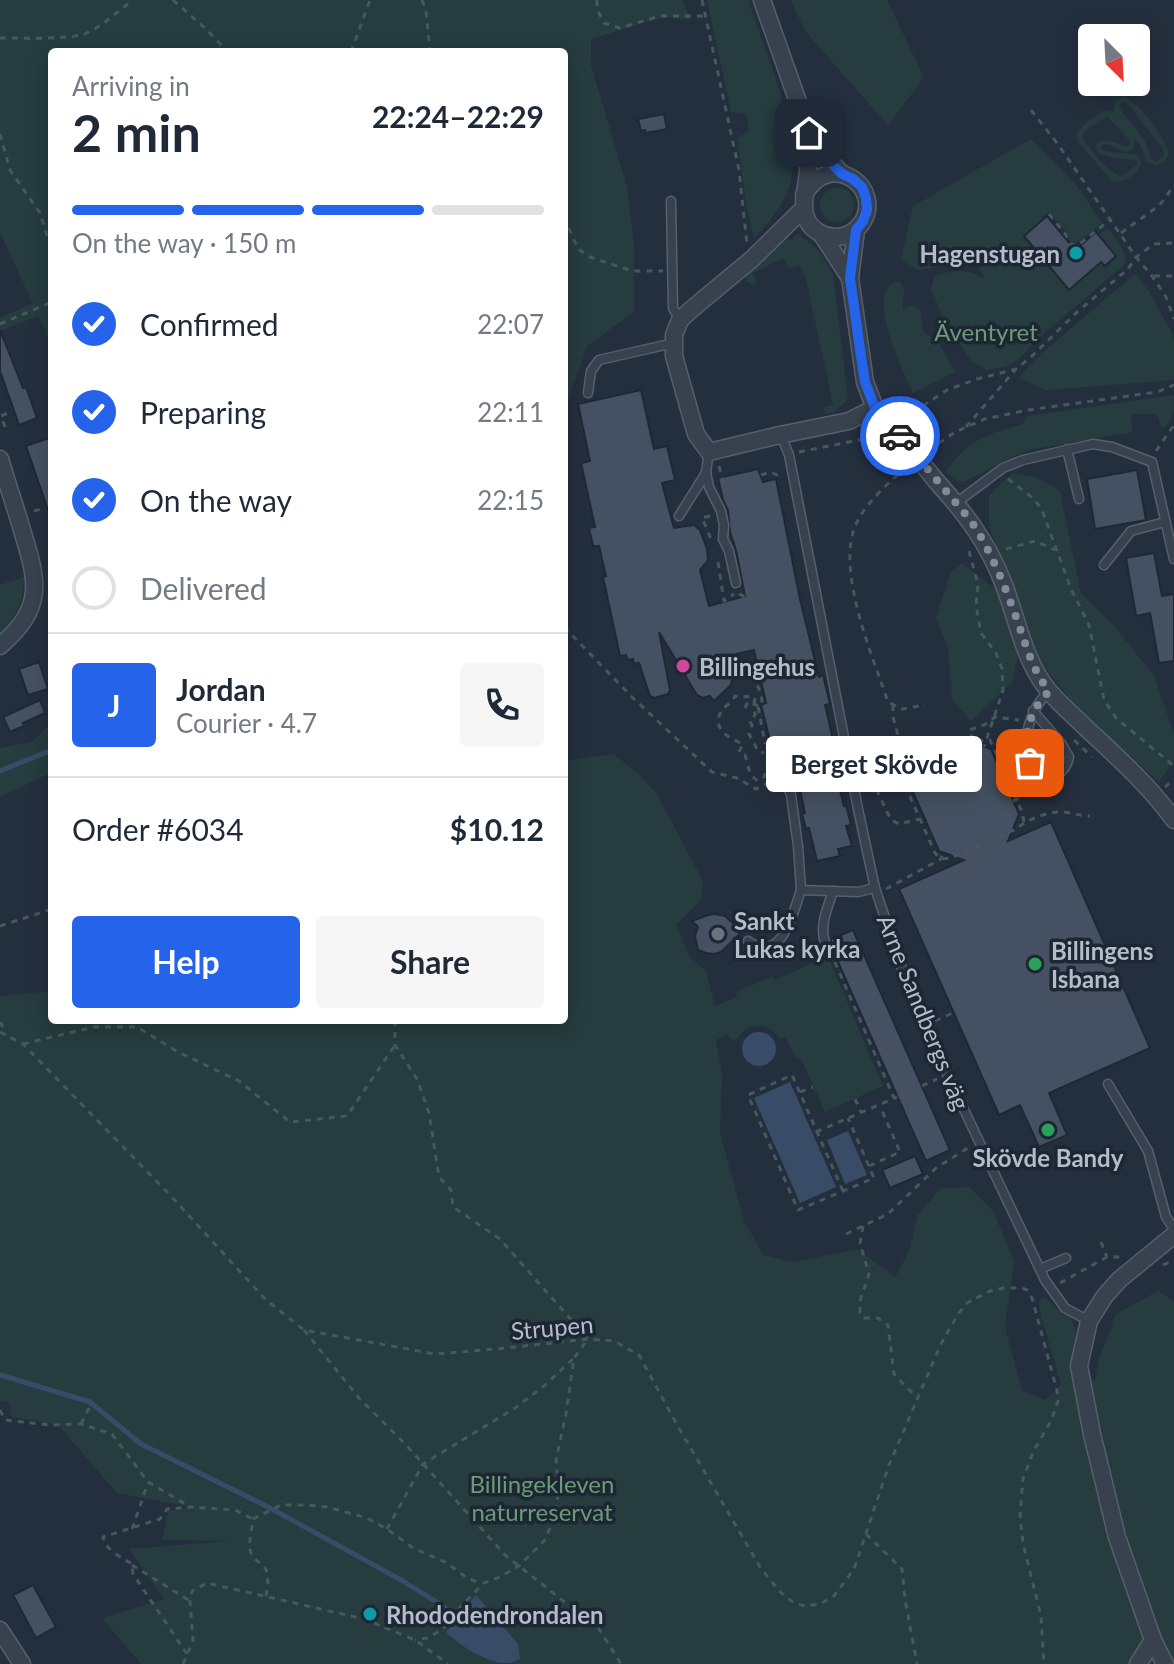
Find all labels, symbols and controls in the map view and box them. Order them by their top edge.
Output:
north arrow [1078,24,1150,96]
map controls [1078,24,1150,96]
text: Arriving in [72,70,190,102]
text: 22:24–22:29 [372,98,544,134]
pin [775,99,843,167]
text: 2 min [72,101,201,163]
icon: home [787,111,831,155]
text: On the way · 150 m [72,227,296,259]
place label: Hagenstugan [919,239,1060,268]
marker: Hagenstugan [1067,244,1085,262]
icon: check [72,302,116,346]
text: Confirmed [140,306,279,342]
text: 22:07 [477,308,544,340]
park label: Äventyret [934,317,1038,346]
icon: check [72,390,116,434]
text: Preparing [140,394,266,430]
text: 22:11 [477,396,544,428]
courier [860,396,940,476]
icon: car [878,414,922,458]
icon: check [72,478,116,522]
text: On the way [140,482,292,518]
text: 22:15 [477,484,544,516]
text: Delivered [140,570,267,606]
place label: Billingehus [699,652,815,681]
marker: Billingehus [674,657,692,675]
button: phone [460,663,544,747]
text: Jordan [176,671,266,707]
text: J [108,687,120,723]
text: Courier · 4.7 [176,707,317,739]
pin [996,729,1064,797]
callout: Berget Skövde [766,735,982,791]
icon: bag [1008,741,1052,785]
text: Berget Skövde [790,748,958,780]
text: Order #6034 [72,811,244,847]
text: $10.12 [450,811,544,847]
place label: Sankt Lukas kyrka [734,906,860,963]
street label: Arne Sandbergs väg [872,910,976,1114]
button: Help [72,916,300,1008]
button: Share [316,916,544,1008]
marker: Sankt Lukas kyrka [709,925,727,943]
place label: Billingens Isbana [1051,936,1154,993]
marker: Billingens Isbana [1026,955,1044,973]
marker: Skövde Bandy [1039,1121,1057,1139]
place label: Skövde Bandy [973,1143,1124,1172]
street label: Strupen [510,1309,594,1345]
park label: Billingekleven naturreservat [470,1469,614,1526]
place label: Rhododendrondalen [386,1600,604,1629]
marker: Rhododendrondalen [361,1605,379,1623]

